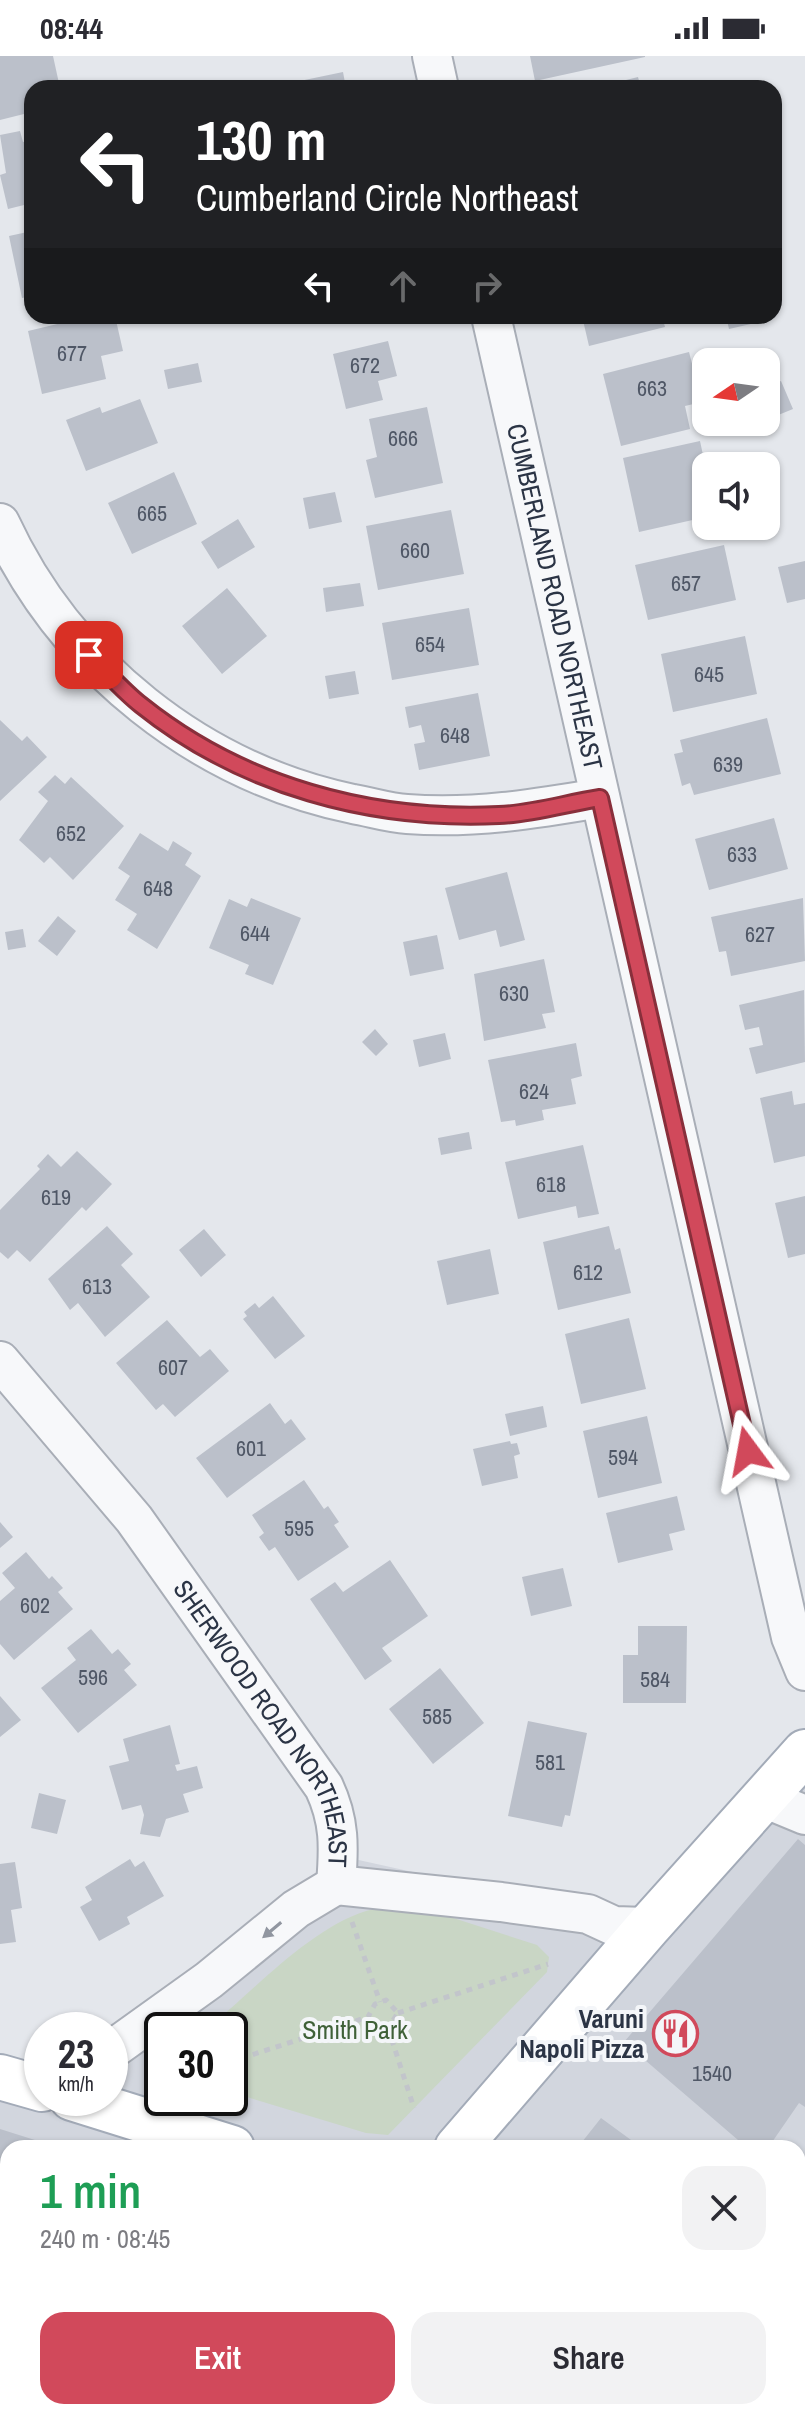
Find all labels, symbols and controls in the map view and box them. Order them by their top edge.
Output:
text: 08:44 [40,8,103,48]
text: 130 m [196,102,326,177]
icon: left [64,112,168,216]
text: Cumberland Circle Northeast [196,174,578,222]
icon: left [297,264,341,308]
icon: ahead [381,264,425,308]
icon: right [465,264,509,308]
house number: 677 [57,338,87,368]
north arrow [692,348,780,436]
map controls [692,348,780,540]
house number: 672 [350,350,380,380]
house number: 663 [637,373,667,403]
street label: CUMBERLAND ROAD NORTHEAST [499,420,612,773]
house number: 666 [388,423,418,453]
button: sound [692,452,780,540]
house number: 665 [137,498,167,528]
house number: 660 [400,535,430,565]
house number: 657 [671,568,701,598]
pin [55,621,123,689]
house number: 654 [415,629,445,659]
icon: arrive [67,633,111,677]
house number: 645 [694,659,724,689]
house number: 648 [440,720,470,750]
house number: 639 [713,749,743,779]
house number: 652 [56,818,86,848]
house number: 633 [727,839,757,869]
house number: 648 [143,873,173,903]
house number: 644 [240,918,270,948]
house number: 627 [745,919,775,949]
house number: 630 [499,978,529,1008]
house number: 624 [519,1076,549,1106]
house number: 618 [536,1169,566,1199]
house number: 619 [41,1182,71,1212]
house number: 612 [573,1257,603,1287]
house number: 613 [82,1271,112,1301]
house number: 607 [158,1352,188,1382]
position arrow [706,1409,790,1493]
house number: 601 [236,1433,266,1463]
house number: 594 [608,1442,638,1472]
house number: 595 [284,1513,314,1543]
street label: SHERWOOD ROAD NORTHEAST [166,1573,356,1868]
house number: 602 [20,1590,50,1620]
house number: 596 [78,1662,108,1692]
house number: 584 [640,1664,670,1694]
house number: 585 [422,1701,452,1731]
house number: 581 [535,1747,565,1777]
one-way arrow [262,1921,282,1937]
place label: Varuni Napoli Pizza [520,2001,644,2066]
restaurant icon: Varuni Napoli Pizza [651,2010,699,2058]
speed limit sign: 30 [144,2012,248,2116]
park label: Smith Park [302,2012,408,2047]
text: 23 [58,2027,94,2080]
house number: 1540 [692,2058,732,2088]
text: km/h [58,2070,94,2097]
text: 1 min [40,2158,141,2223]
button: close [682,2166,766,2250]
text: 240 m · 08:45 [40,2221,170,2256]
button: Exit [40,2312,395,2404]
button: Share [411,2312,766,2404]

